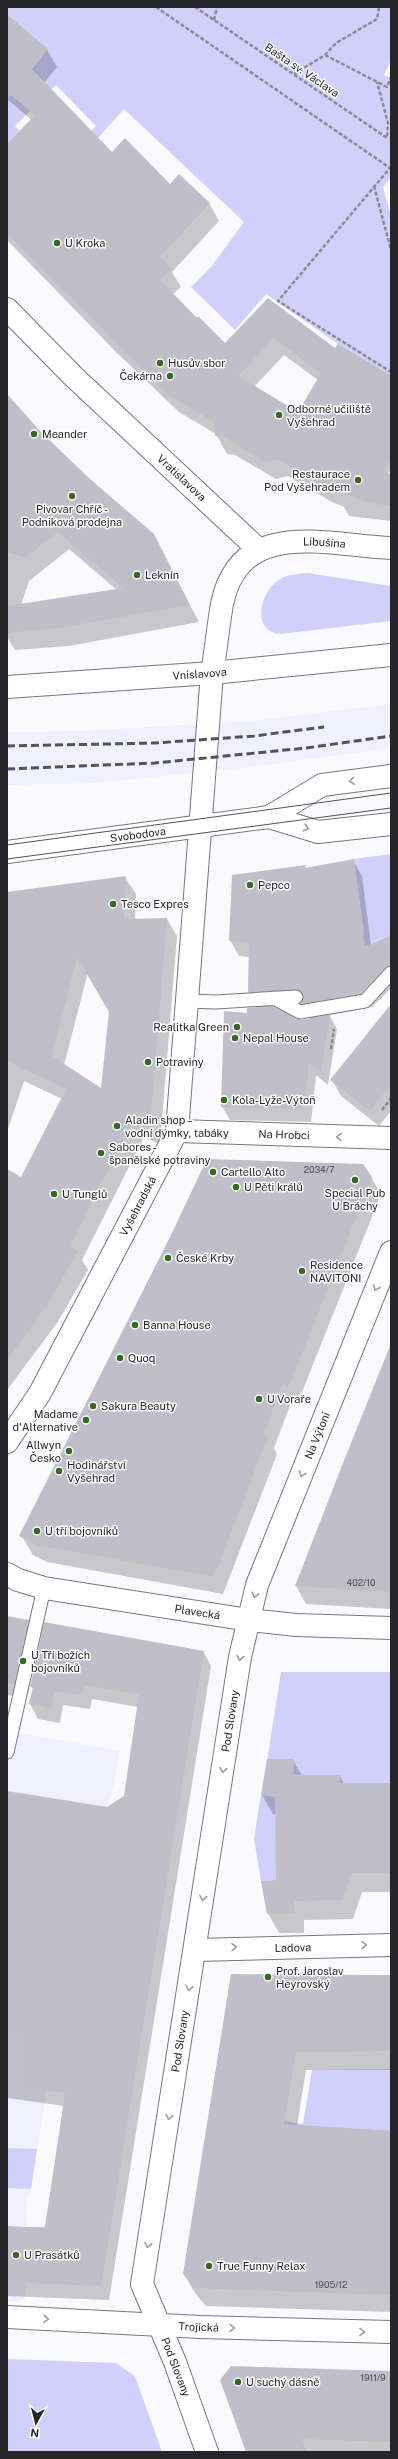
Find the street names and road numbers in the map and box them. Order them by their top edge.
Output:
street label: Bašta sv. Václava [263,41,341,99]
street label: Vratislavova [155,452,209,503]
street label: Libušina [303,535,346,550]
street label: Vnislavova [172,666,227,682]
street label: Svobodova [109,825,166,844]
street label: Na Hrobci [258,1128,310,1141]
street label: Vyšehradská [117,1174,158,1238]
street label: Na Výtoni [302,1410,332,1461]
street label: Plavecká [174,1602,221,1621]
street label: Pod Slovany [219,1689,241,1753]
street label: Ladova [275,1941,311,1954]
street label: Pod Slovany [169,2009,191,2073]
street label: Trojická [178,2320,219,2333]
street label: Pod Slovany [159,2336,193,2398]

